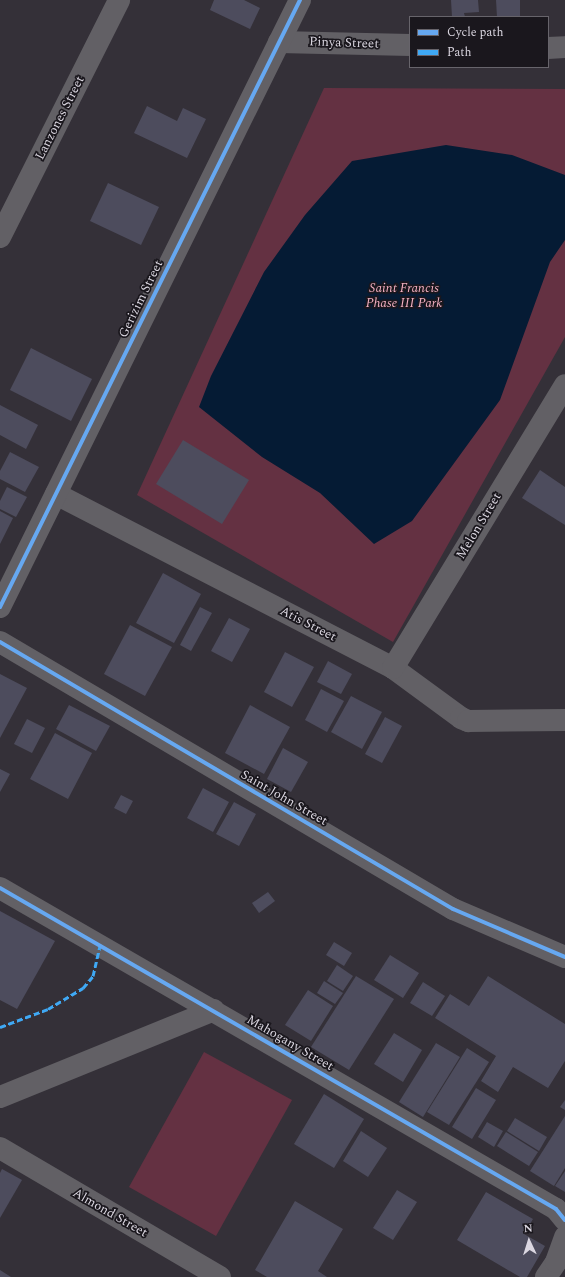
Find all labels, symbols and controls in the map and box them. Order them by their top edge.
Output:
legend [409,16,549,68]
text: Cycle path [447,23,504,42]
street label: Pinya Street [309,34,379,52]
text: Path [447,43,472,62]
street label: Lanzones Street [32,73,88,163]
street label: Gerizim Street [115,258,167,340]
park label: Saint Francis Phase III Park [366,281,442,312]
street label: Melon Street [453,490,505,562]
street label: Atis Street [277,603,339,645]
street label: Saint John Street [238,767,330,829]
street label: Mahogany Street [244,1012,336,1074]
street label: Almond Street [70,1185,150,1241]
text: N [523,1220,533,1237]
north arrow [509,1221,549,1261]

